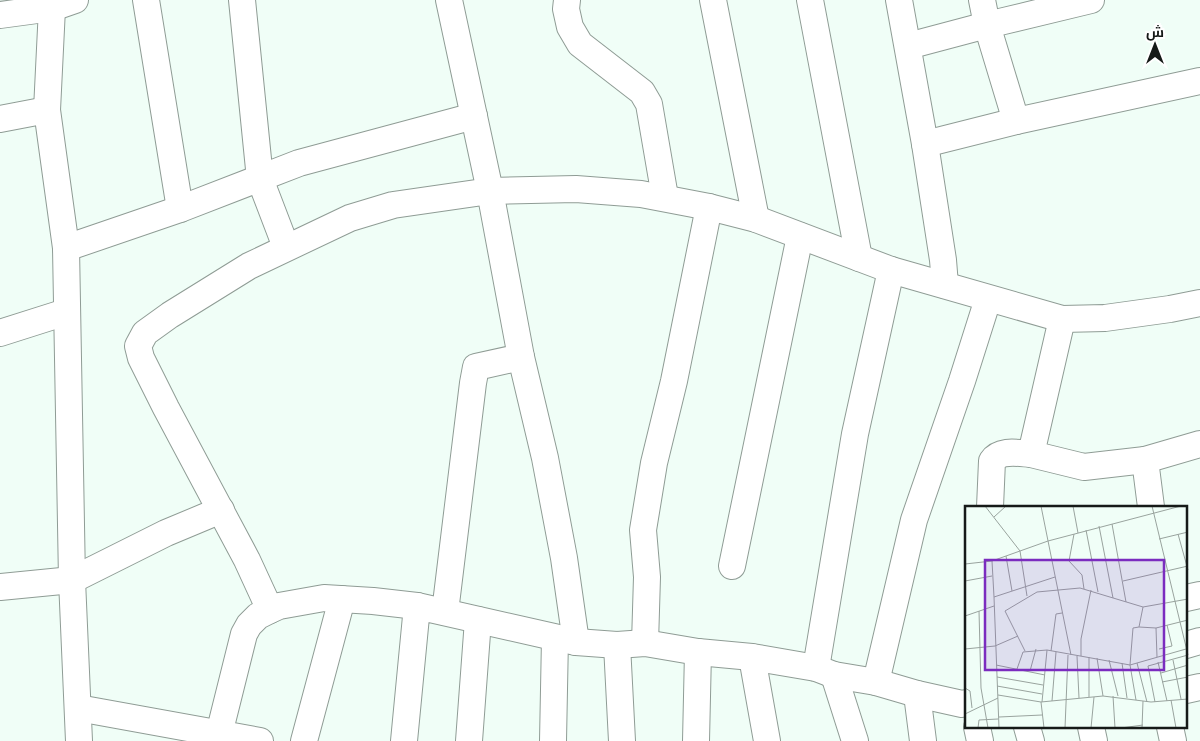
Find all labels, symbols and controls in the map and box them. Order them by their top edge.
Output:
north arrow [1130,20,1180,70]
text: ش [1146,23,1164,41]
inset map [965,506,1188,728]

